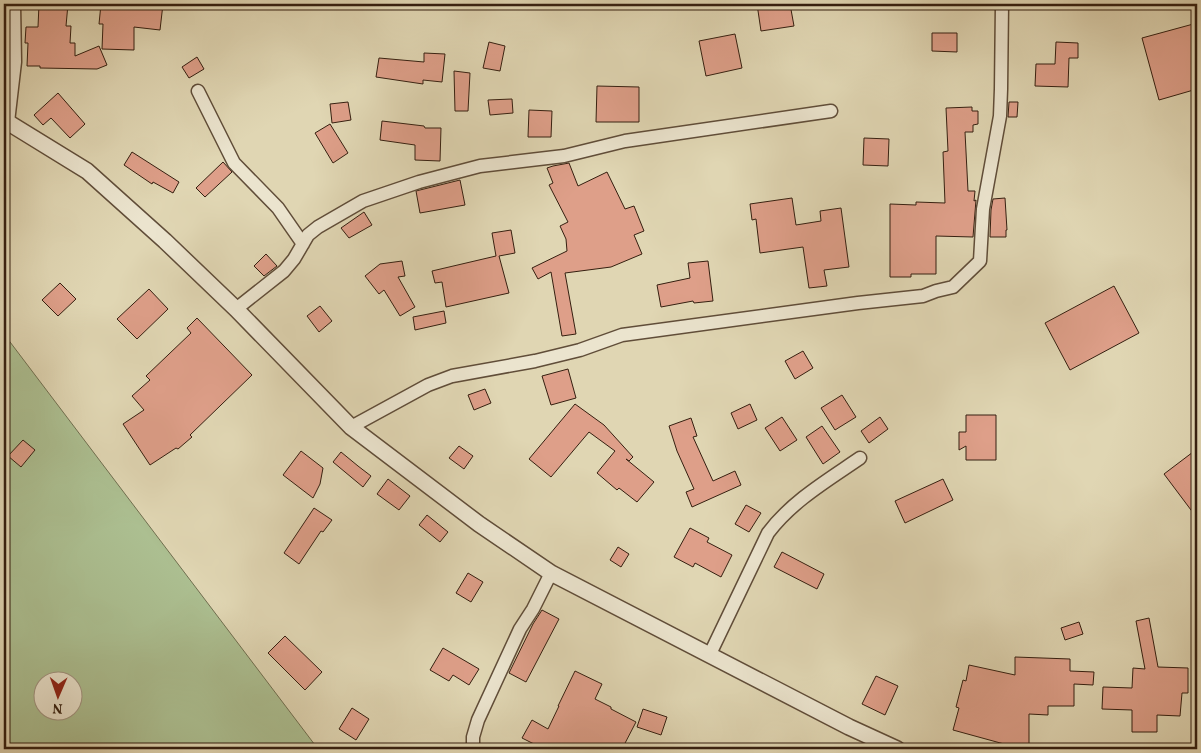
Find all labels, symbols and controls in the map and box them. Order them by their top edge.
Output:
north arrow [32,670,82,720]
text: N [52,698,63,717]

